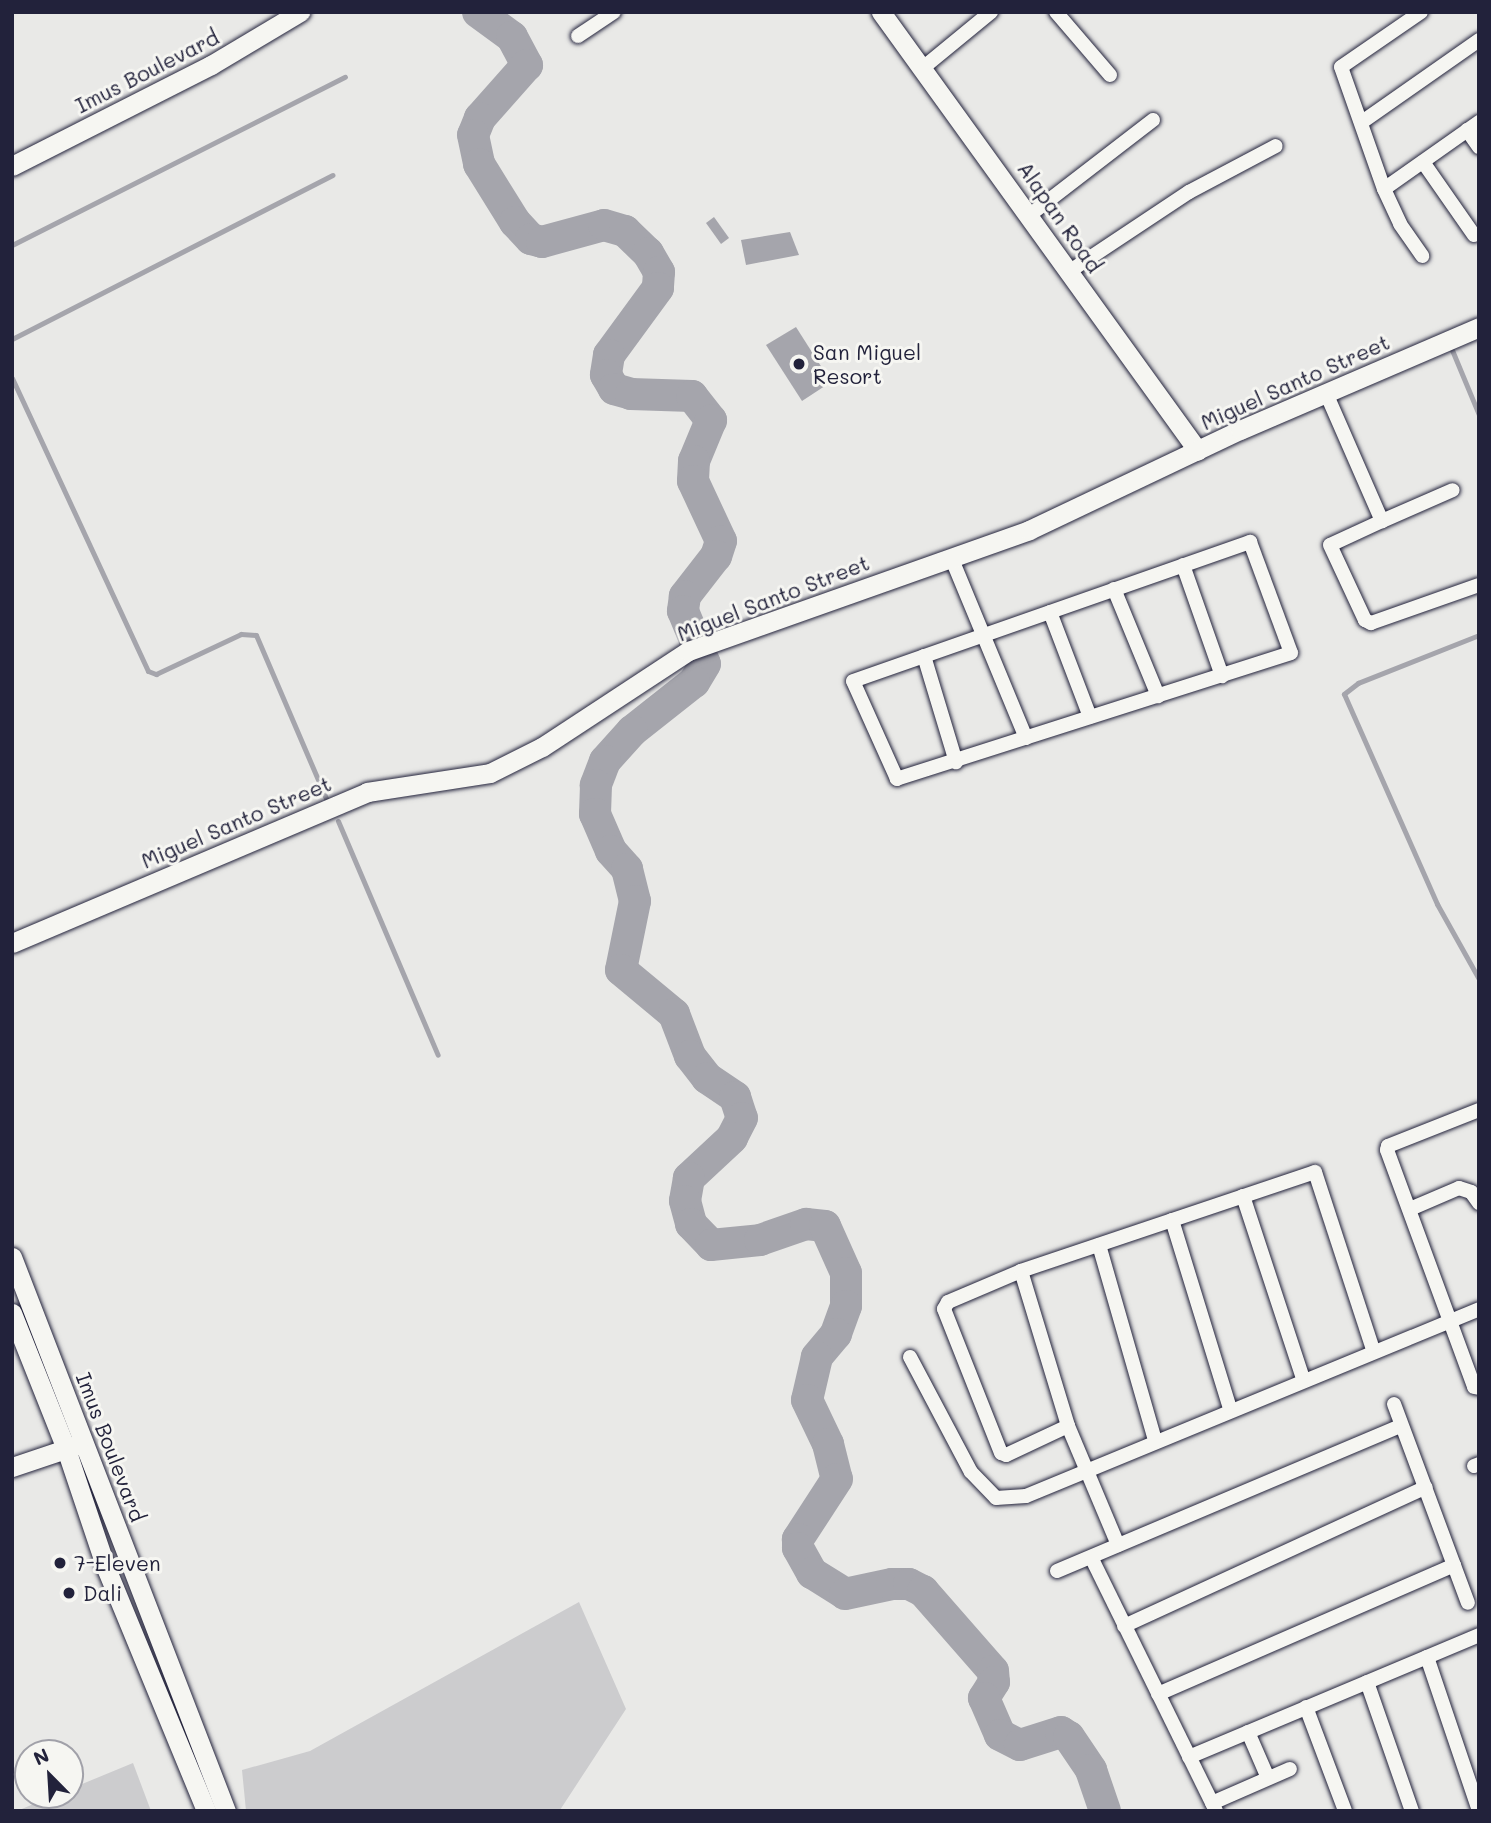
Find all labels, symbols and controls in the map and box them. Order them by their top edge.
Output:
street label: Imus Boulevard [71,24,223,118]
street label: Alapan Road [1013,157,1107,277]
street label: Miguel Santo Street [1197,329,1393,435]
place label: San Miguel Resort [813,339,921,389]
marker: San Miguel Resort [791,356,807,372]
street label: Miguel Santo Street [673,550,873,646]
street label: Miguel Santo Street [137,771,335,873]
street label: Imus Boulevard [71,1369,151,1525]
place label: 7-Eleven [74,1550,161,1576]
marker: 7-Eleven [52,1555,68,1571]
place label: Dali [83,1580,122,1606]
marker: Dali [61,1585,77,1601]
north arrow [14,1739,84,1809]
text: N [29,1742,53,1771]

